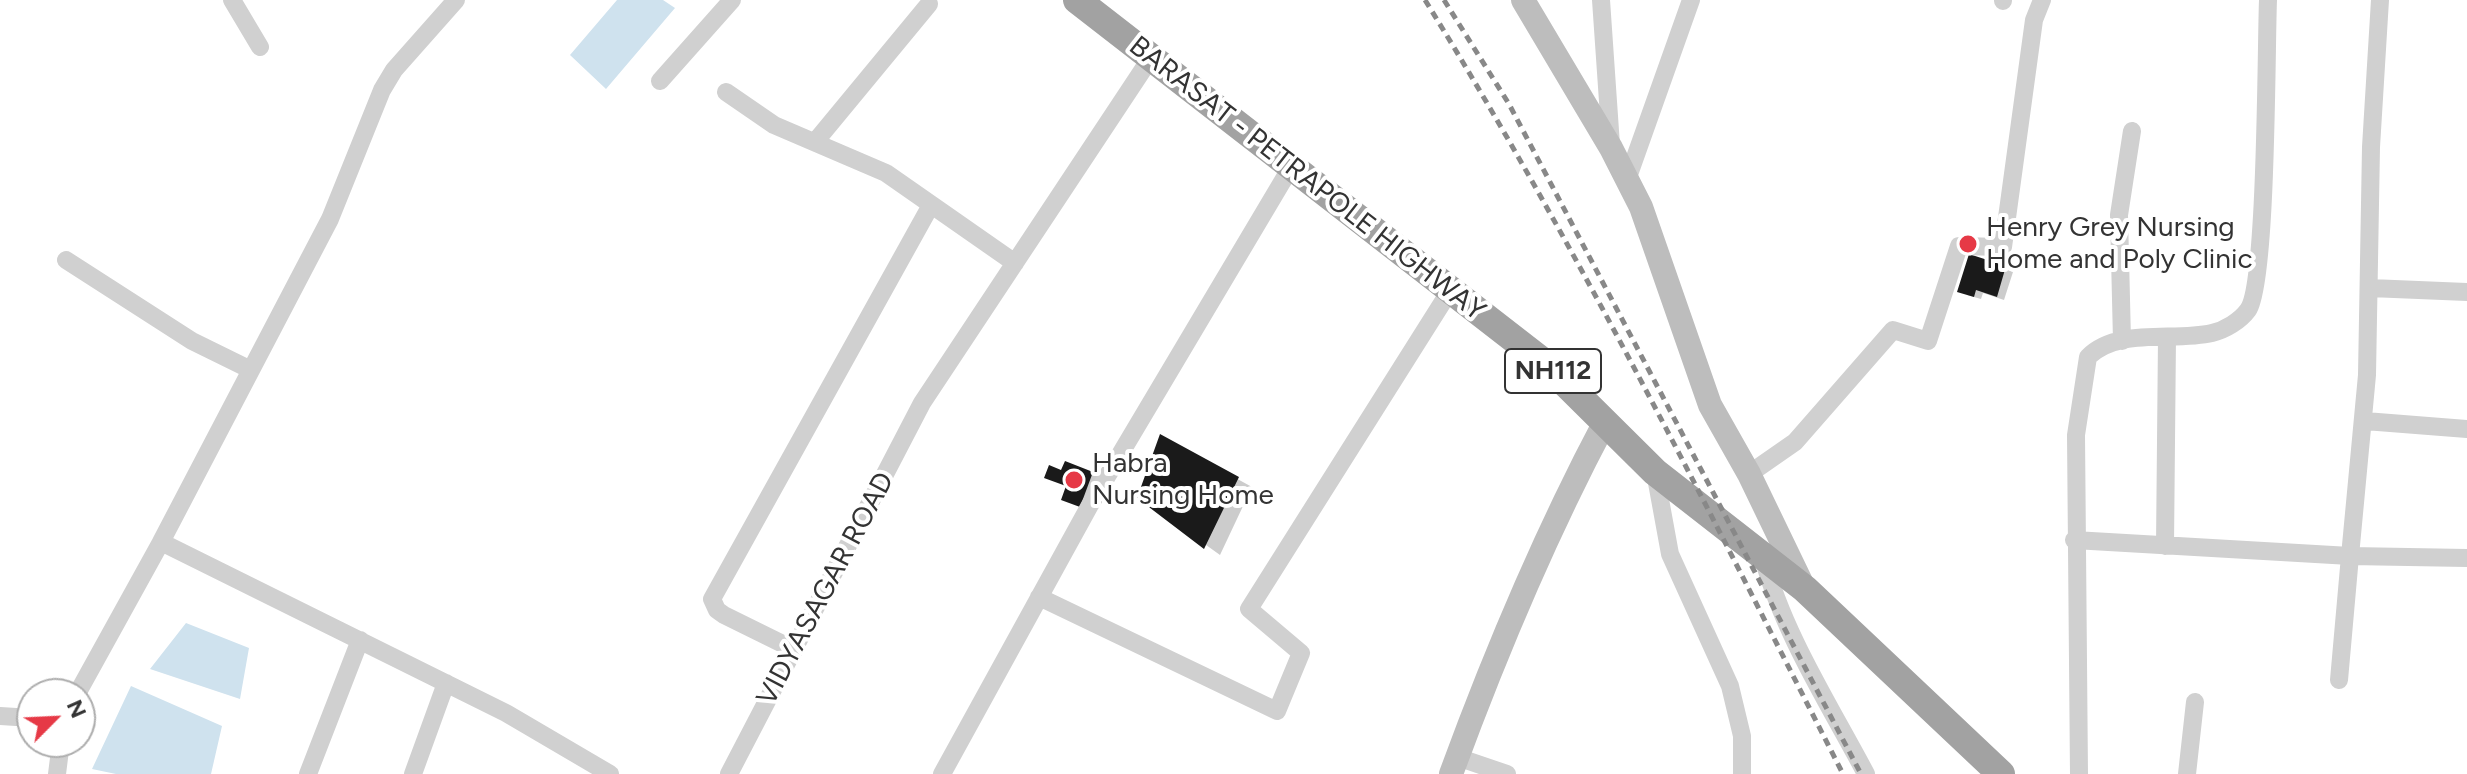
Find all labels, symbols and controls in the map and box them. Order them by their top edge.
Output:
street label: BARASAT - PETRAPOLE HIGHWAY [1122,30,1492,328]
place label: Henry Grey Nursing Home and Poly Clinic [1986,211,2253,277]
marker: Henry Grey Nursing Home and Poly Clinic [1957,233,1979,255]
road number: NH112 [1505,349,1601,393]
place label: Habra Nursing Home [1092,447,1274,513]
street label: VIDYASAGAR ROAD [750,467,902,711]
marker: Habra Nursing Home [1063,469,1085,491]
north arrow [16,678,96,758]
text: N [61,696,92,722]

